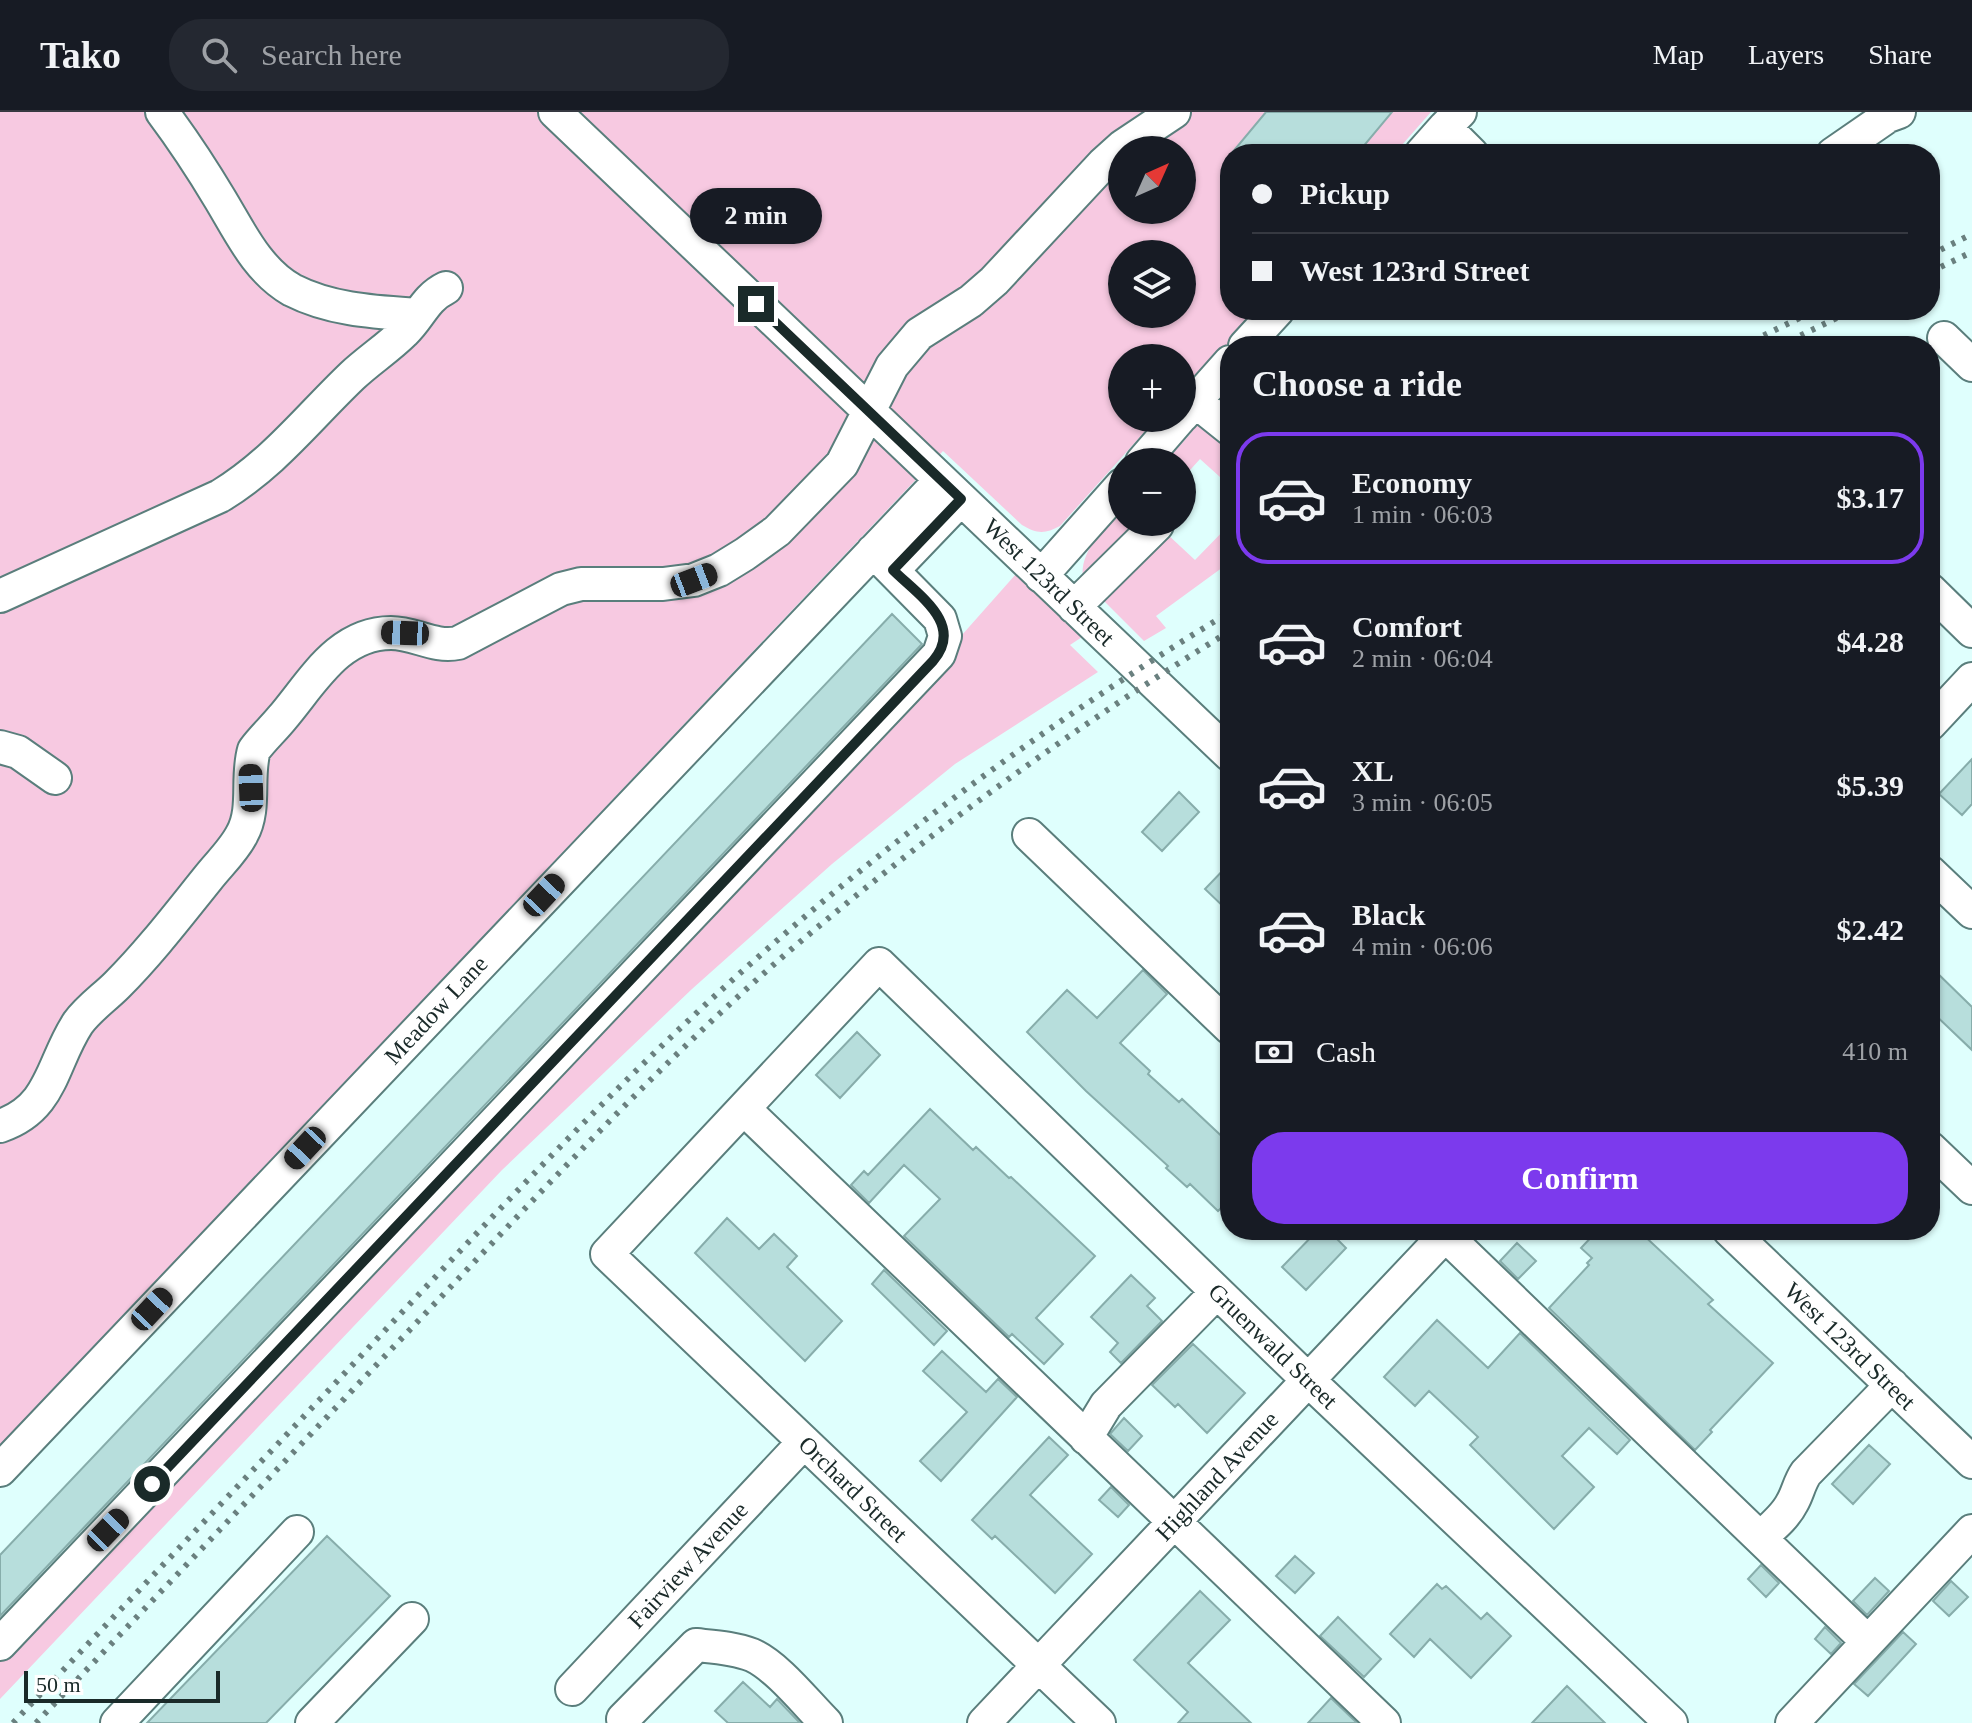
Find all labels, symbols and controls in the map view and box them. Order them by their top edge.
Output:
search box [169,19,729,91]
icon: search [197,33,241,77]
text: Tako [40,34,121,76]
text: Search here [261,38,402,71]
text: Map [1653,39,1704,70]
text: Layers [1748,39,1824,70]
text: Share [1868,39,1932,70]
north arrow [1108,136,1196,224]
map controls [1108,136,1196,536]
text: Pickup [1300,177,1390,210]
callout: 2 min [690,188,822,244]
text: 2 min [725,201,787,230]
button: layers [1108,240,1196,328]
text: West 123rd Street [1300,254,1529,287]
route end [738,286,774,322]
button: + [1108,344,1196,432]
text: Choose a ride [1252,364,1462,404]
button: − [1108,448,1196,536]
icon: car [1256,462,1328,534]
text: Economy [1352,466,1472,499]
text: $3.17 [1837,481,1904,514]
text: 1 min · 06:03 [1352,500,1493,529]
street label: West 123rd Street [978,513,1120,651]
car [667,560,721,600]
icon: car [1256,606,1328,678]
text: Comfort [1352,610,1462,643]
car [381,620,429,646]
text: $4.28 [1837,625,1904,658]
text: 2 min · 06:04 [1352,644,1493,673]
icon: car [1256,750,1328,822]
text: XL [1352,754,1394,787]
car [238,764,264,812]
text: $5.39 [1837,769,1904,802]
text: 3 min · 06:05 [1352,788,1493,817]
car [519,869,569,921]
icon: car [1256,894,1328,966]
text: Black [1352,898,1425,931]
text: $2.42 [1837,913,1904,946]
text: 4 min · 06:06 [1352,932,1493,961]
street label: Meadow Lane [379,951,493,1069]
icon: cash [1252,1030,1296,1074]
text: Cash [1316,1035,1376,1068]
text: 410 m [1842,1037,1908,1066]
car [280,1122,330,1174]
button: Confirm [1252,1132,1908,1224]
street label: West 123rd Street [1779,1277,1921,1415]
street label: Gruenwald Street [1203,1278,1343,1414]
car [127,1283,177,1335]
street label: Highland Avenue [1151,1406,1283,1546]
street label: Orchard Street [793,1431,913,1547]
route start [134,1466,170,1502]
street label: Fairview Avenue [623,1497,753,1633]
car [83,1504,133,1556]
scale bar [24,1667,220,1703]
text: 50 m [36,1672,81,1697]

